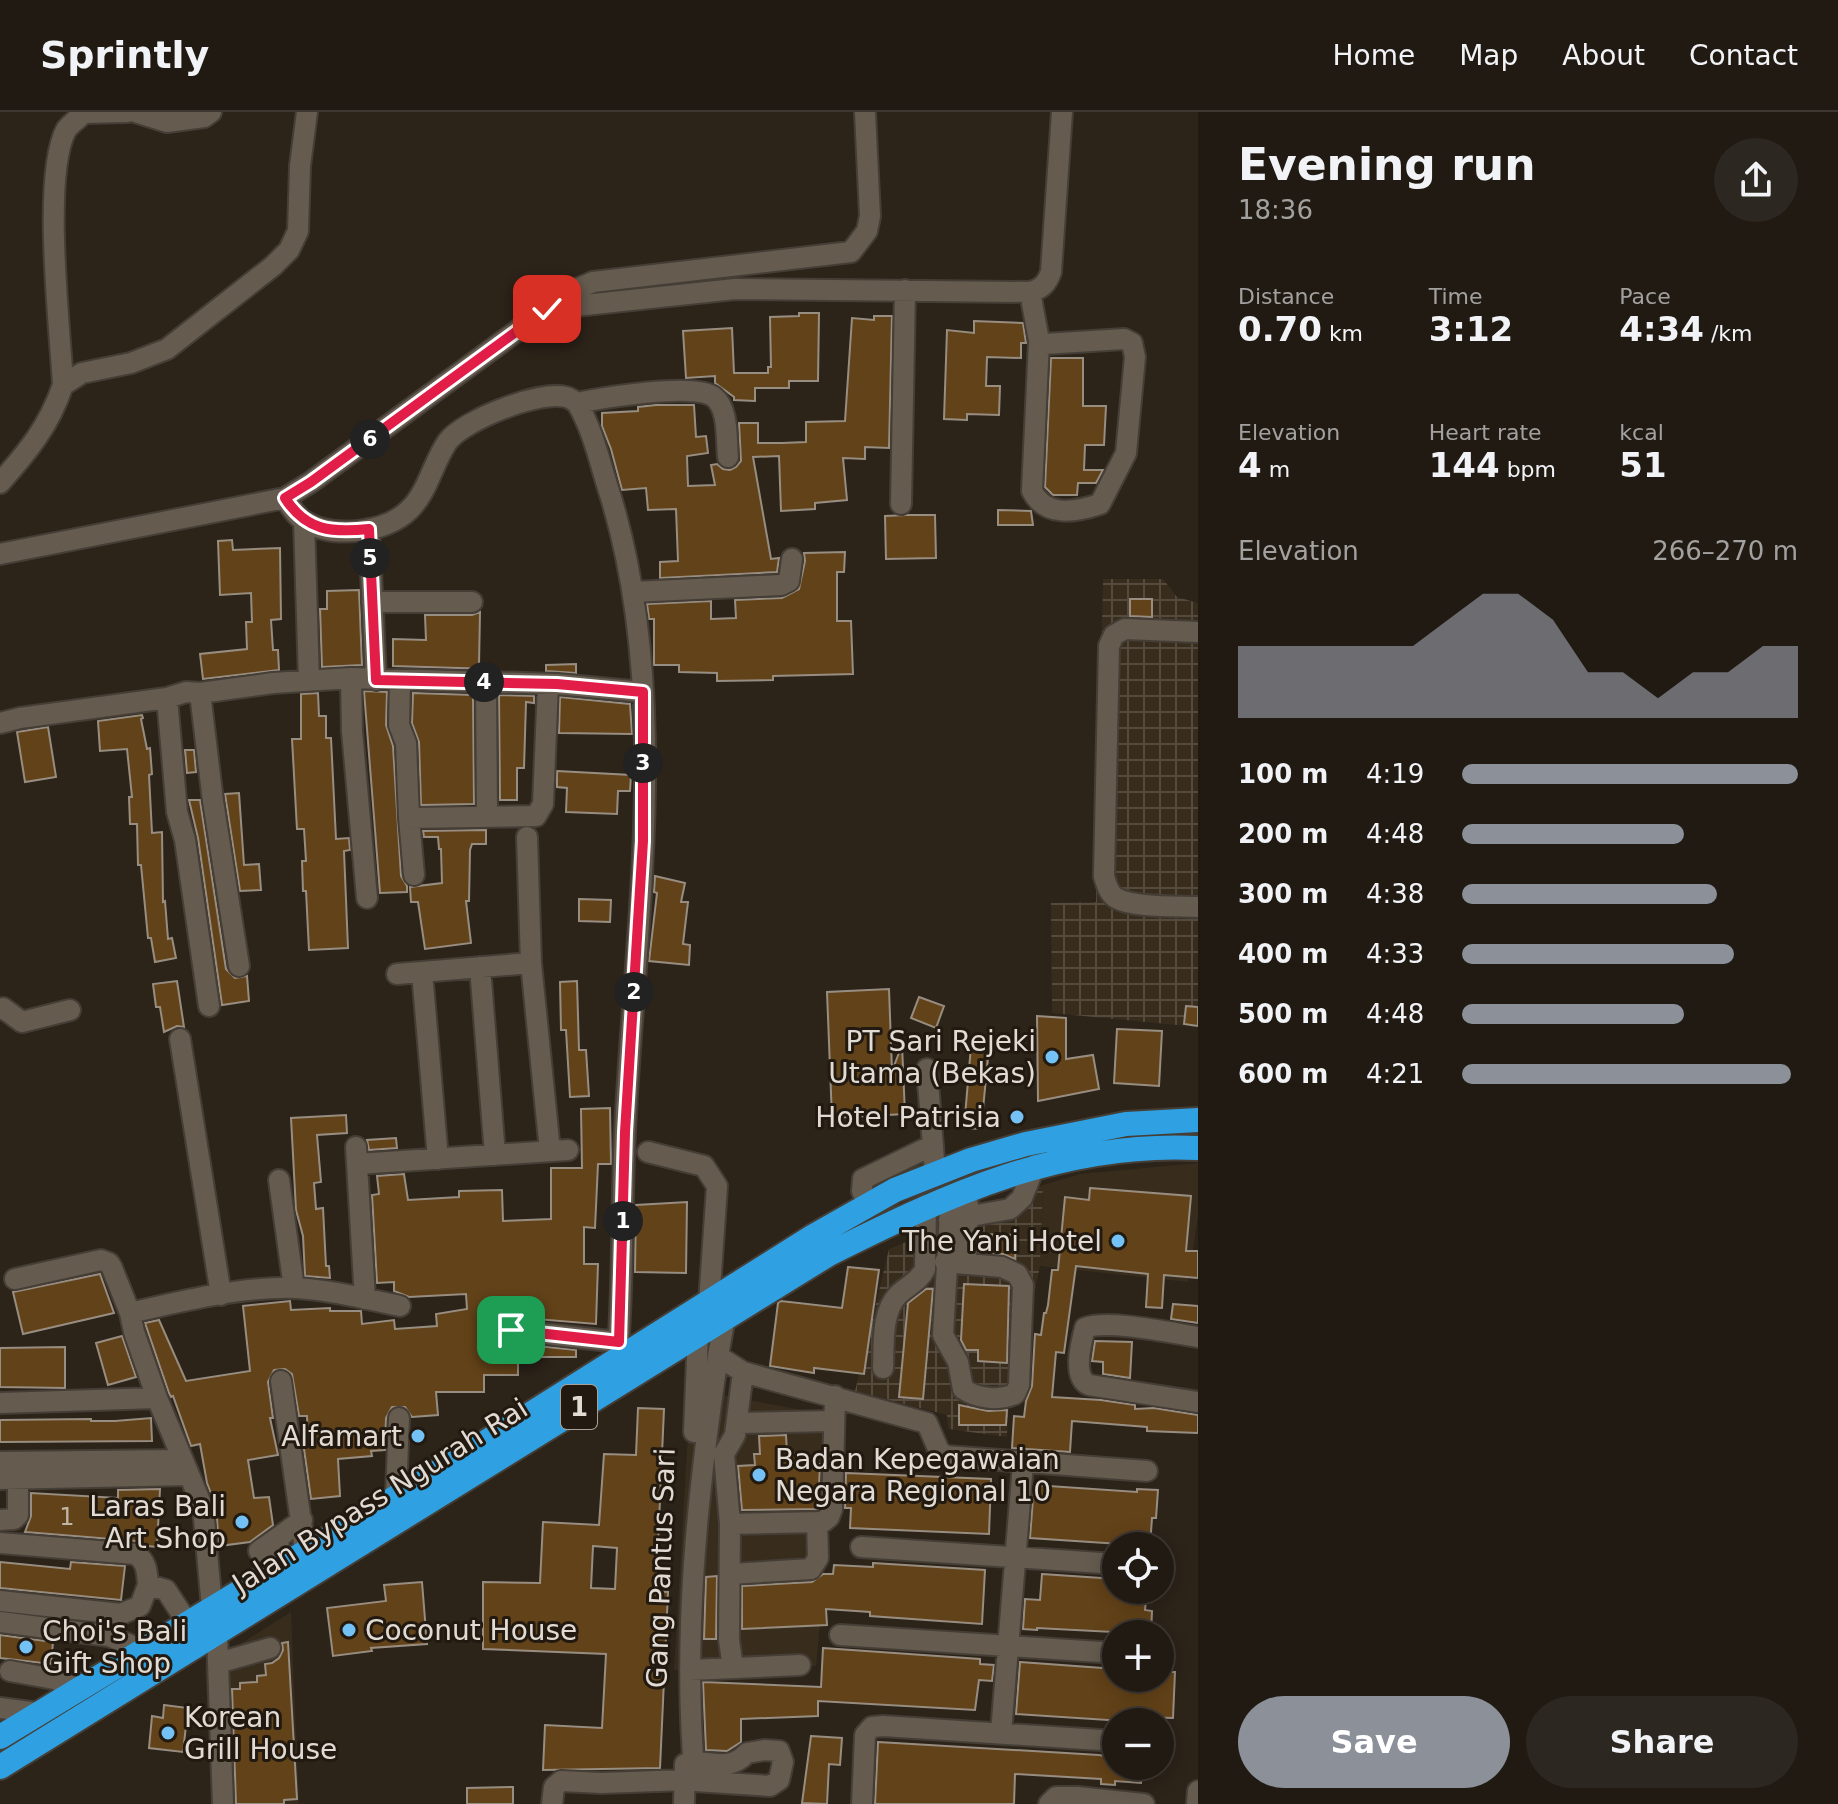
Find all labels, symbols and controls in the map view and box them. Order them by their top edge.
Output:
text: Sprintly [40,33,209,77]
text: Home [1332,39,1415,72]
text: Map [1459,39,1518,72]
text: About [1562,39,1645,72]
text: Contact [1689,39,1798,72]
button: share [1714,138,1798,222]
text: Evening run [1238,139,1535,190]
text: 18:36 [1238,195,1313,225]
pin [513,275,581,343]
text: Distance [1238,284,1334,309]
text: Time [1429,284,1483,309]
text: Pace [1619,284,1671,309]
icon: check [525,287,569,331]
text: 0.70 [1238,309,1322,349]
text: 3:12 [1429,309,1513,349]
text: 4:34 [1619,309,1704,349]
text: km [1322,321,1363,346]
text: /km [1704,321,1752,346]
pin: 6 [350,419,390,459]
text: Elevation [1238,420,1340,445]
text: Heart rate [1429,420,1542,445]
text: kcal [1619,420,1664,445]
text: 6 [362,426,378,451]
text: 4 [1238,445,1262,485]
text: 144 [1429,445,1500,485]
text: 51 [1619,445,1667,485]
text: m [1262,457,1290,482]
text: bpm [1500,457,1556,482]
text: Elevation [1238,536,1359,566]
text: 266–270 m [1652,536,1798,566]
pin: 5 [350,538,390,578]
text: 5 [362,545,378,570]
pin: 4 [464,662,504,702]
text: 4 [476,669,492,694]
pin: 3 [623,743,663,783]
text: 3 [635,750,651,775]
text: 100 m [1238,759,1328,789]
text: 4:19 [1366,759,1424,789]
text: 200 m [1238,819,1328,849]
text: 4:48 [1366,819,1424,849]
text: 300 m [1238,879,1328,909]
text: 4:38 [1366,879,1424,909]
text: 400 m [1238,939,1328,969]
text: 4:33 [1366,939,1424,969]
pin: 2 [614,972,654,1012]
text: 2 [626,979,642,1004]
text: 500 m [1238,999,1328,1029]
text: 4:48 [1366,999,1424,1029]
place label: PT Sari Rejeki Utama (Bekas) [828,1025,1036,1090]
marker: PT Sari Rejeki Utama (Bekas) [1043,1048,1061,1066]
text: 600 m [1238,1059,1328,1089]
text: 4:21 [1366,1059,1424,1089]
place label: Hotel Patrisia [815,1101,1001,1134]
marker: Hotel Patrisia [1008,1108,1026,1126]
pin: 1 [603,1201,643,1241]
text: 1 [615,1208,631,1233]
place label: The Yani Hotel [901,1225,1102,1258]
marker: The Yani Hotel [1109,1232,1127,1250]
pin [477,1296,545,1364]
icon: arrive [489,1308,533,1352]
road number: 1 [561,1385,597,1429]
street label: Jalan Bypass Ngurah Rai [225,1392,533,1601]
place label: Alfamart [281,1420,402,1453]
marker: Alfamart [409,1427,427,1445]
place label: Badan Kepegawaian Negara Regional 10 [775,1443,1060,1508]
street label: Gang Pantus Sari [640,1447,682,1689]
marker: Badan Kepegawaian Negara Regional 10 [750,1466,768,1484]
place label: Laras Bali Art Shop [89,1490,226,1555]
house number: 1 [59,1503,75,1531]
marker: Laras Bali Art Shop [233,1513,251,1531]
map controls [1102,1532,1174,1780]
button: locate [1102,1532,1174,1604]
place label: Coconut House [365,1614,577,1647]
place label: Choi's Bali Gift Shop [42,1615,187,1680]
button: + [1102,1620,1174,1692]
marker: Coconut House [340,1621,358,1639]
marker: Choi's Bali Gift Shop [17,1638,35,1656]
button: Save [1238,1696,1510,1788]
button: Share [1526,1696,1798,1788]
place label: Korean Grill House [184,1701,337,1766]
button: − [1102,1708,1174,1780]
marker: Korean Grill House [159,1724,177,1742]

